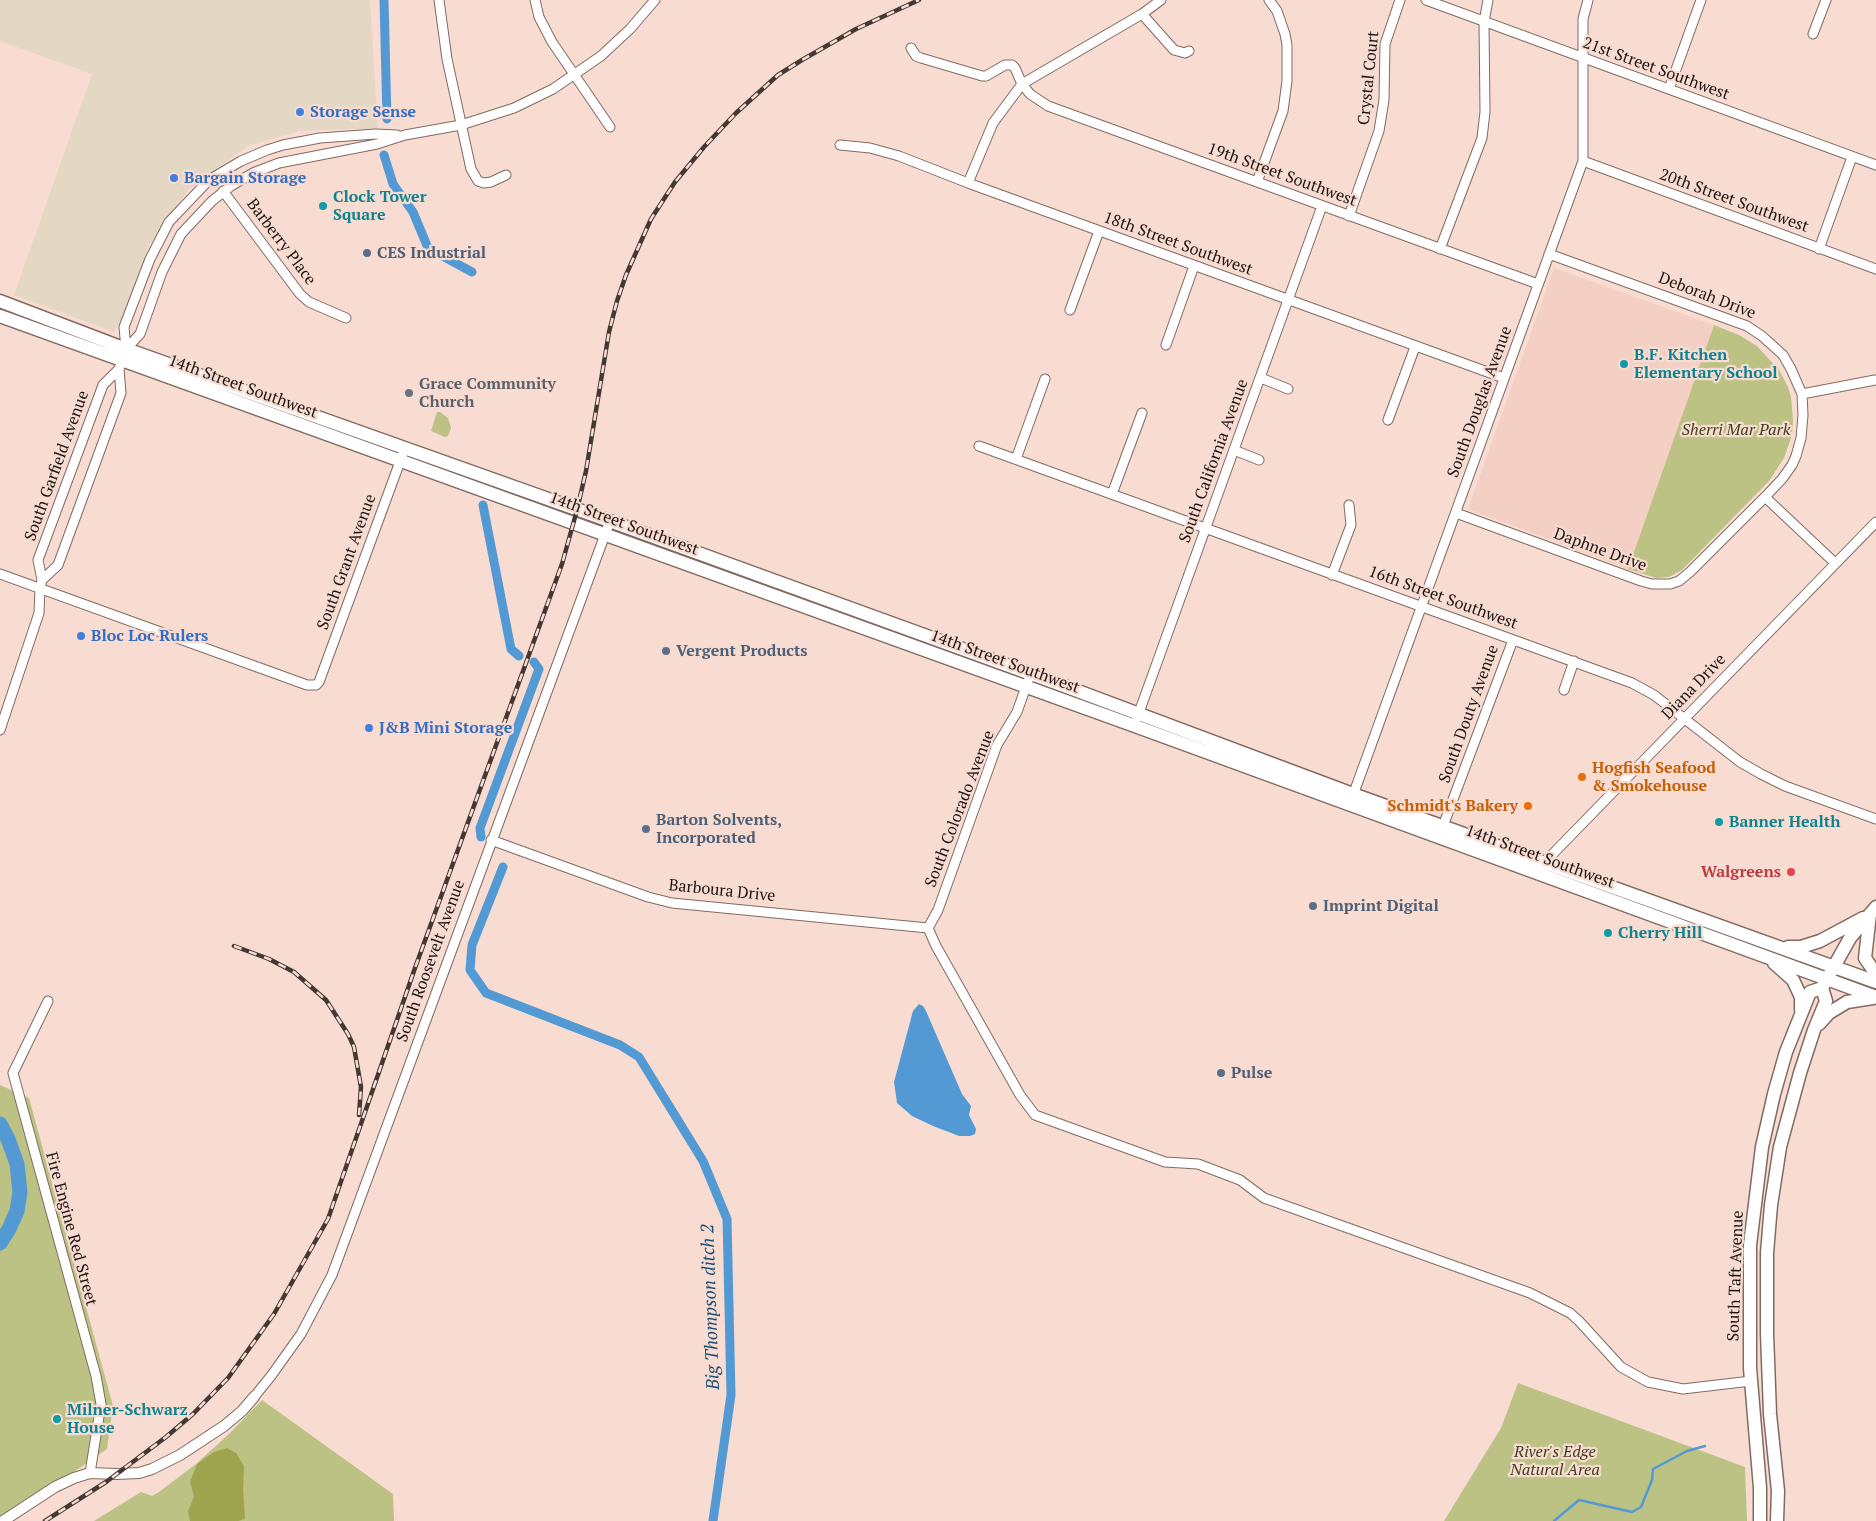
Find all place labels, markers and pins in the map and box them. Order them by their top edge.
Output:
place label: Storage Sense [310,102,416,122]
marker: Storage Sense [294,106,306,118]
place label: Bargain Storage [184,168,306,188]
marker: Bargain Storage [168,172,180,184]
place label: Clock Tower Square [333,187,427,225]
marker: Clock Tower Square [317,200,329,212]
place label: CES Industrial [377,243,486,263]
marker: CES Industrial [361,247,373,259]
place label: B.F. Kitchen Elementary School [1634,345,1778,383]
marker: B.F. Kitchen Elementary School [1618,358,1630,370]
place label: Grace Community Church [419,374,556,412]
marker: Grace Community Church [403,387,415,399]
place label: Bloc Loc Rulers [91,626,208,646]
marker: Bloc Loc Rulers [75,630,87,642]
place label: Vergent Products [676,641,808,661]
marker: Vergent Products [660,645,672,657]
place label: J&B Mini Storage [379,718,512,738]
marker: J&B Mini Storage [363,722,375,734]
place label: Hogfish Seafood & Smokehouse [1592,758,1716,796]
marker: Hogfish Seafood & Smokehouse [1576,771,1588,783]
place label: Schmidt's Bakery [1388,796,1518,816]
marker: Schmidt's Bakery [1522,800,1534,812]
place label: Barton Solvents, Incorporated [656,810,782,848]
place label: Banner Health [1729,812,1840,832]
marker: Banner Health [1713,816,1725,828]
marker: Barton Solvents, Incorporated [640,823,652,835]
place label: Walgreens [1701,862,1781,882]
marker: Walgreens [1785,866,1797,878]
place label: Imprint Digital [1323,896,1439,916]
marker: Imprint Digital [1307,900,1319,912]
place label: Cherry Hill [1618,923,1702,943]
marker: Cherry Hill [1602,927,1614,939]
place label: Pulse [1231,1063,1272,1083]
marker: Pulse [1215,1067,1227,1079]
place label: Milner-Schwarz House [67,1400,188,1438]
marker: Milner-Schwarz House [51,1413,63,1425]

